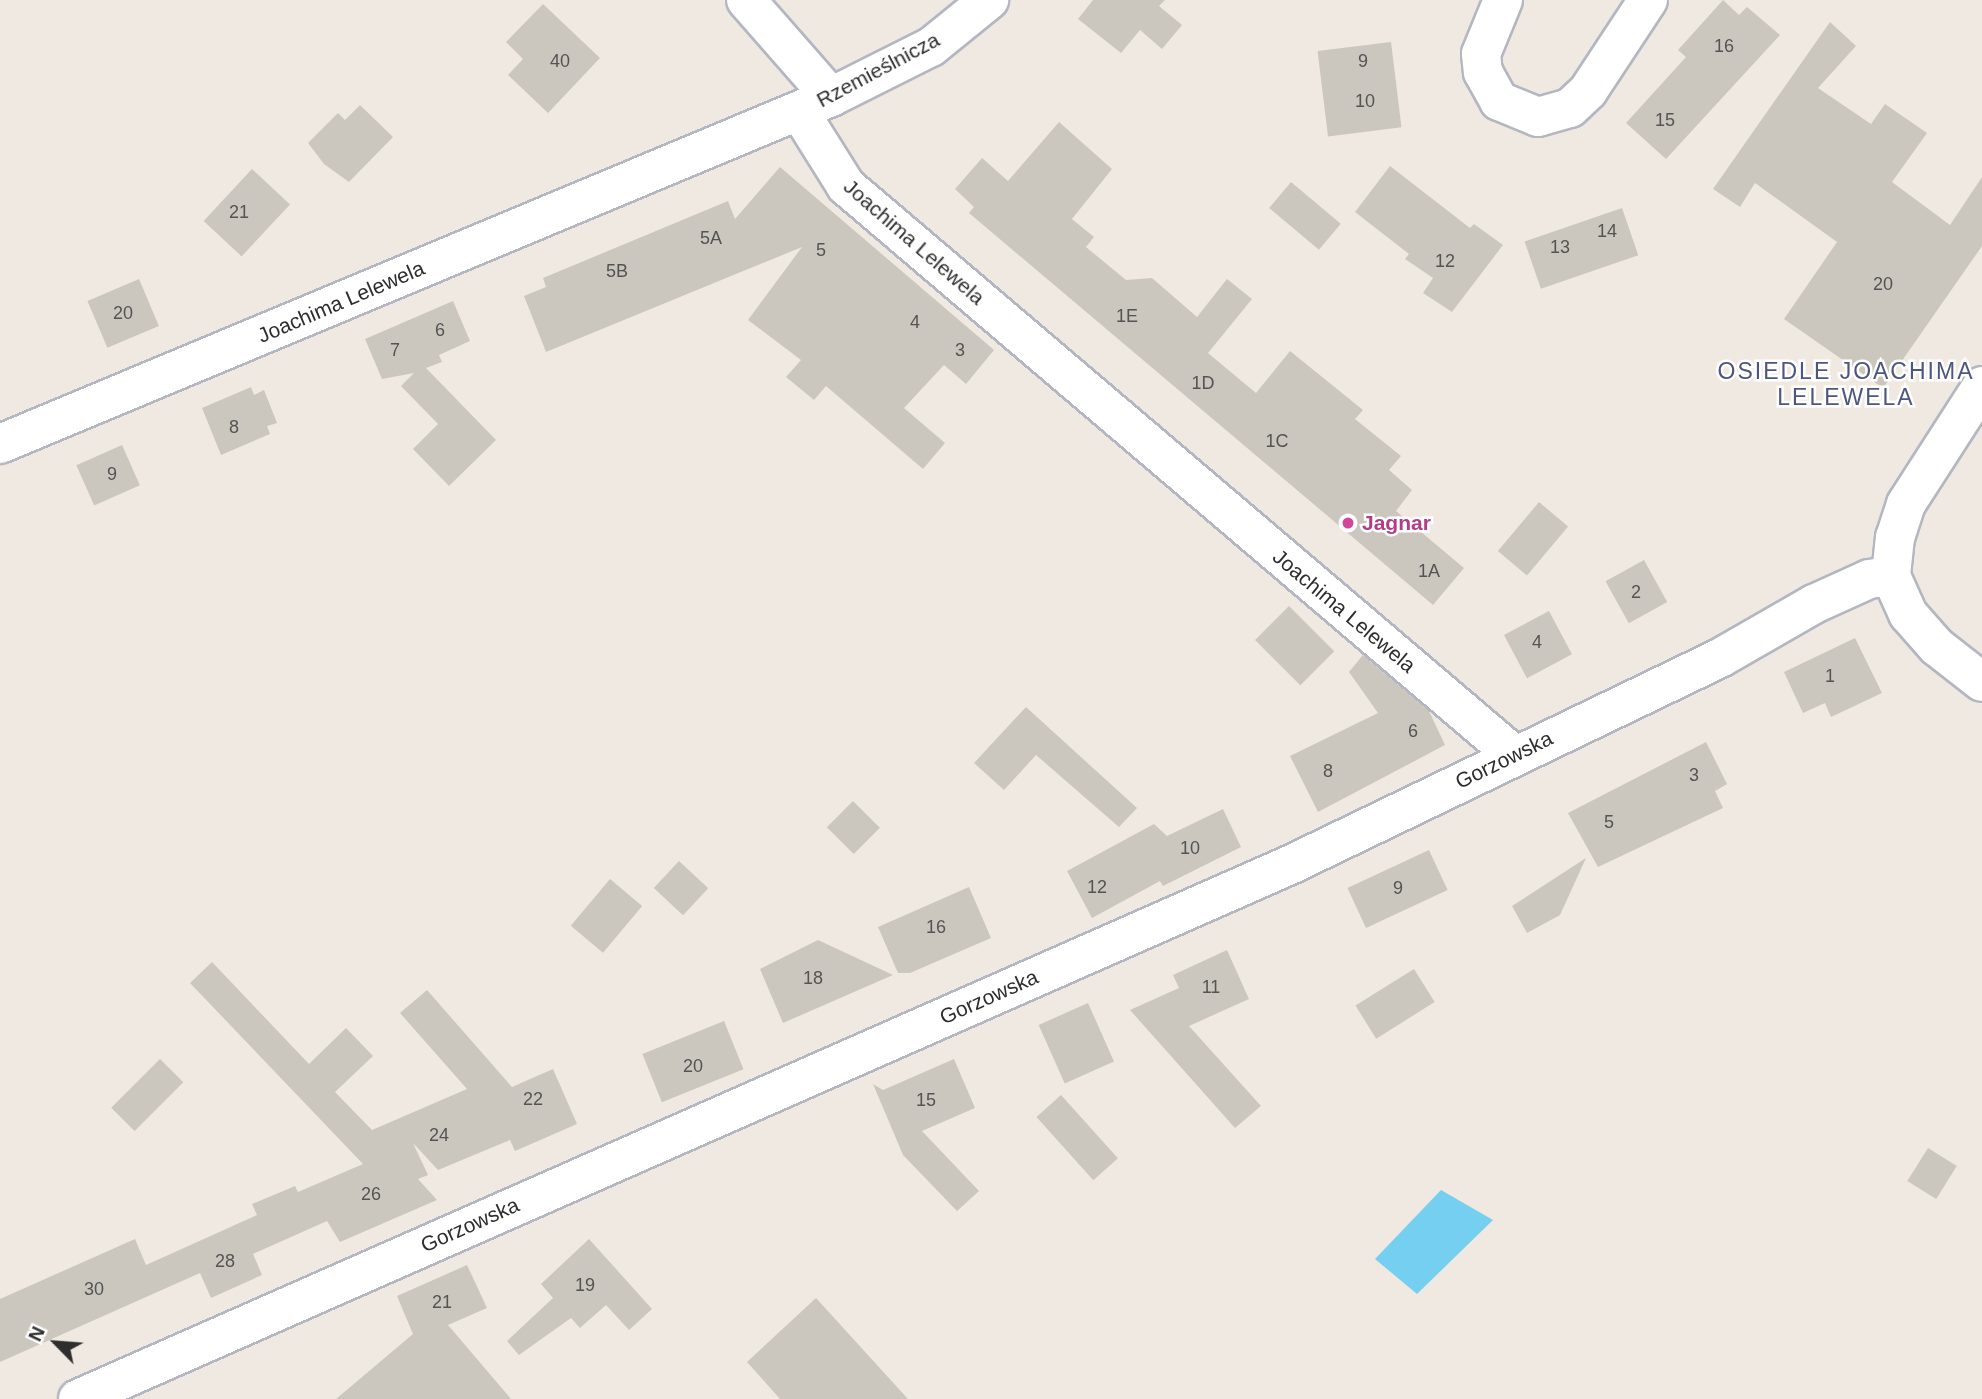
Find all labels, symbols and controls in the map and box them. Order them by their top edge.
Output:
street label: Rzemieślnicza [812,27,944,113]
house number: 16 [1714,35,1734,57]
house number: 40 [550,50,570,72]
house number: 9 [1358,50,1368,72]
house number: 10 [1355,90,1375,112]
house number: 15 [1655,109,1675,131]
street label: Joachima Lelewela [838,174,990,310]
house number: 21 [229,201,249,223]
house number: 14 [1597,220,1617,242]
house number: 5A [700,227,722,249]
house number: 13 [1550,236,1570,258]
house number: 5 [816,239,826,261]
house number: 12 [1435,250,1455,272]
street label: Joachima Lelewela [254,256,428,348]
house number: 5B [606,260,628,282]
house number: 20 [1873,273,1893,295]
house number: 20 [113,302,133,324]
house number: 1E [1116,305,1138,327]
house number: 4 [910,311,920,333]
house number: 6 [435,319,445,341]
house number: 7 [390,339,400,361]
house number: 3 [955,339,965,361]
district label: OSIEDLE JOACHIMA LELEWELA [1720,357,1972,411]
house number: 1D [1191,372,1215,394]
house number: 8 [229,416,239,438]
house number: 1C [1265,430,1289,452]
house number: 9 [107,463,117,485]
place label: Jagnar [1362,510,1431,536]
marker: Jagnar [1340,515,1356,531]
street label: Joachima Lelewela [1267,544,1421,678]
house number: 1A [1418,560,1440,582]
house number: 2 [1631,581,1641,603]
house number: 4 [1532,631,1542,653]
house number: 1 [1825,665,1835,687]
house number: 6 [1408,720,1418,742]
street label: Gorzowska [1451,726,1557,794]
house number: 8 [1323,760,1333,782]
house number: 3 [1689,764,1699,786]
house number: 5 [1604,811,1614,833]
house number: 10 [1180,837,1200,859]
house number: 12 [1087,876,1107,898]
house number: 9 [1393,877,1403,899]
house number: 16 [926,916,946,938]
street label: Gorzowska [936,964,1042,1030]
house number: 18 [803,967,823,989]
house number: 11 [1202,976,1220,998]
house number: 20 [683,1055,703,1077]
house number: 22 [523,1088,543,1110]
house number: 15 [916,1089,936,1111]
house number: 24 [429,1124,449,1146]
house number: 26 [361,1183,381,1205]
street label: Gorzowska [417,1192,523,1258]
house number: 28 [215,1250,235,1272]
house number: 19 [575,1274,595,1296]
house number: 30 [84,1278,104,1300]
house number: 21 [432,1291,452,1313]
north arrow [21,1308,91,1378]
text: N [24,1323,49,1345]

